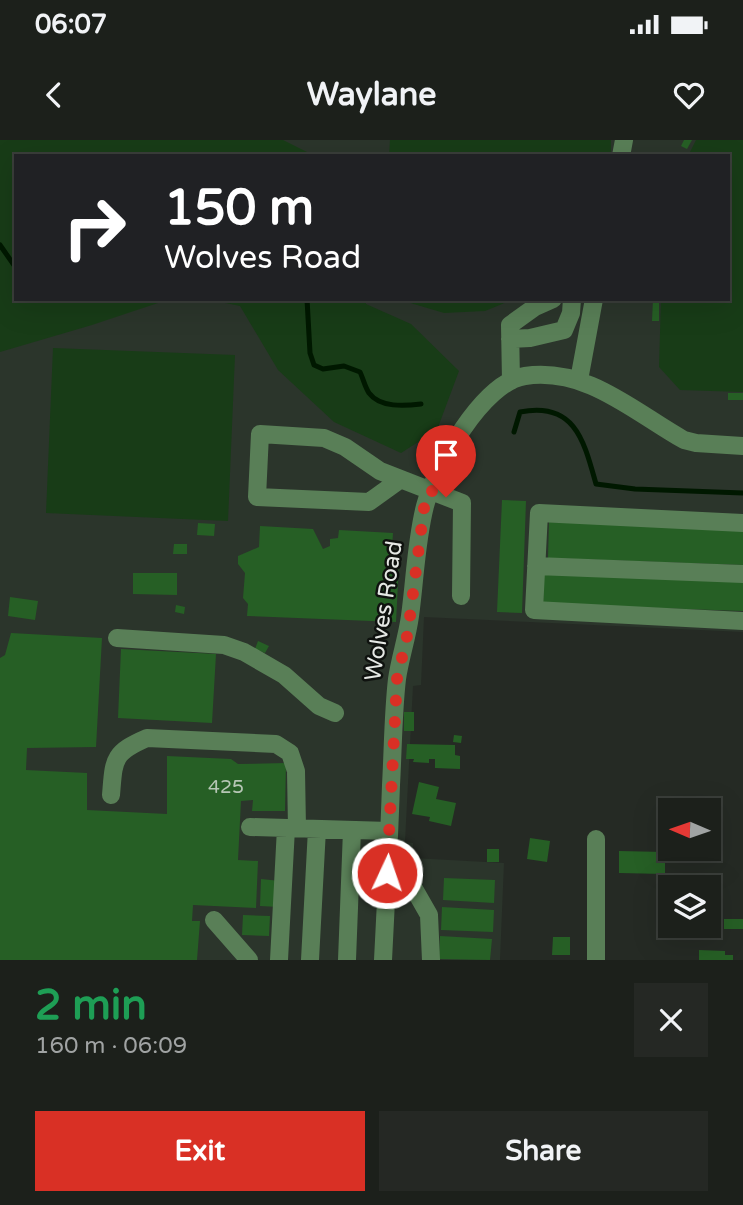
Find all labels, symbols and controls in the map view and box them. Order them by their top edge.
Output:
text: 06:07 [35,9,107,40]
icon: back [35,76,73,114]
text: Waylane [307,76,436,114]
icon: heart [670,76,708,114]
text: 150 m [164,179,314,238]
icon: right [49,182,140,273]
text: Wolves Road [164,239,361,277]
pin [416,425,476,497]
icon: arrive [427,436,465,474]
street label: Wolves Road [359,539,409,683]
house number: 425 [208,776,244,798]
north arrow [658,798,721,861]
map controls [658,798,721,938]
position arrow [350,836,424,910]
button: layers [658,875,721,938]
text: 2 min [35,980,147,1031]
button: close [634,983,708,1057]
text: 160 m · 06:09 [35,1032,187,1060]
button: Exit [35,1111,365,1191]
button: Share [379,1111,708,1191]

